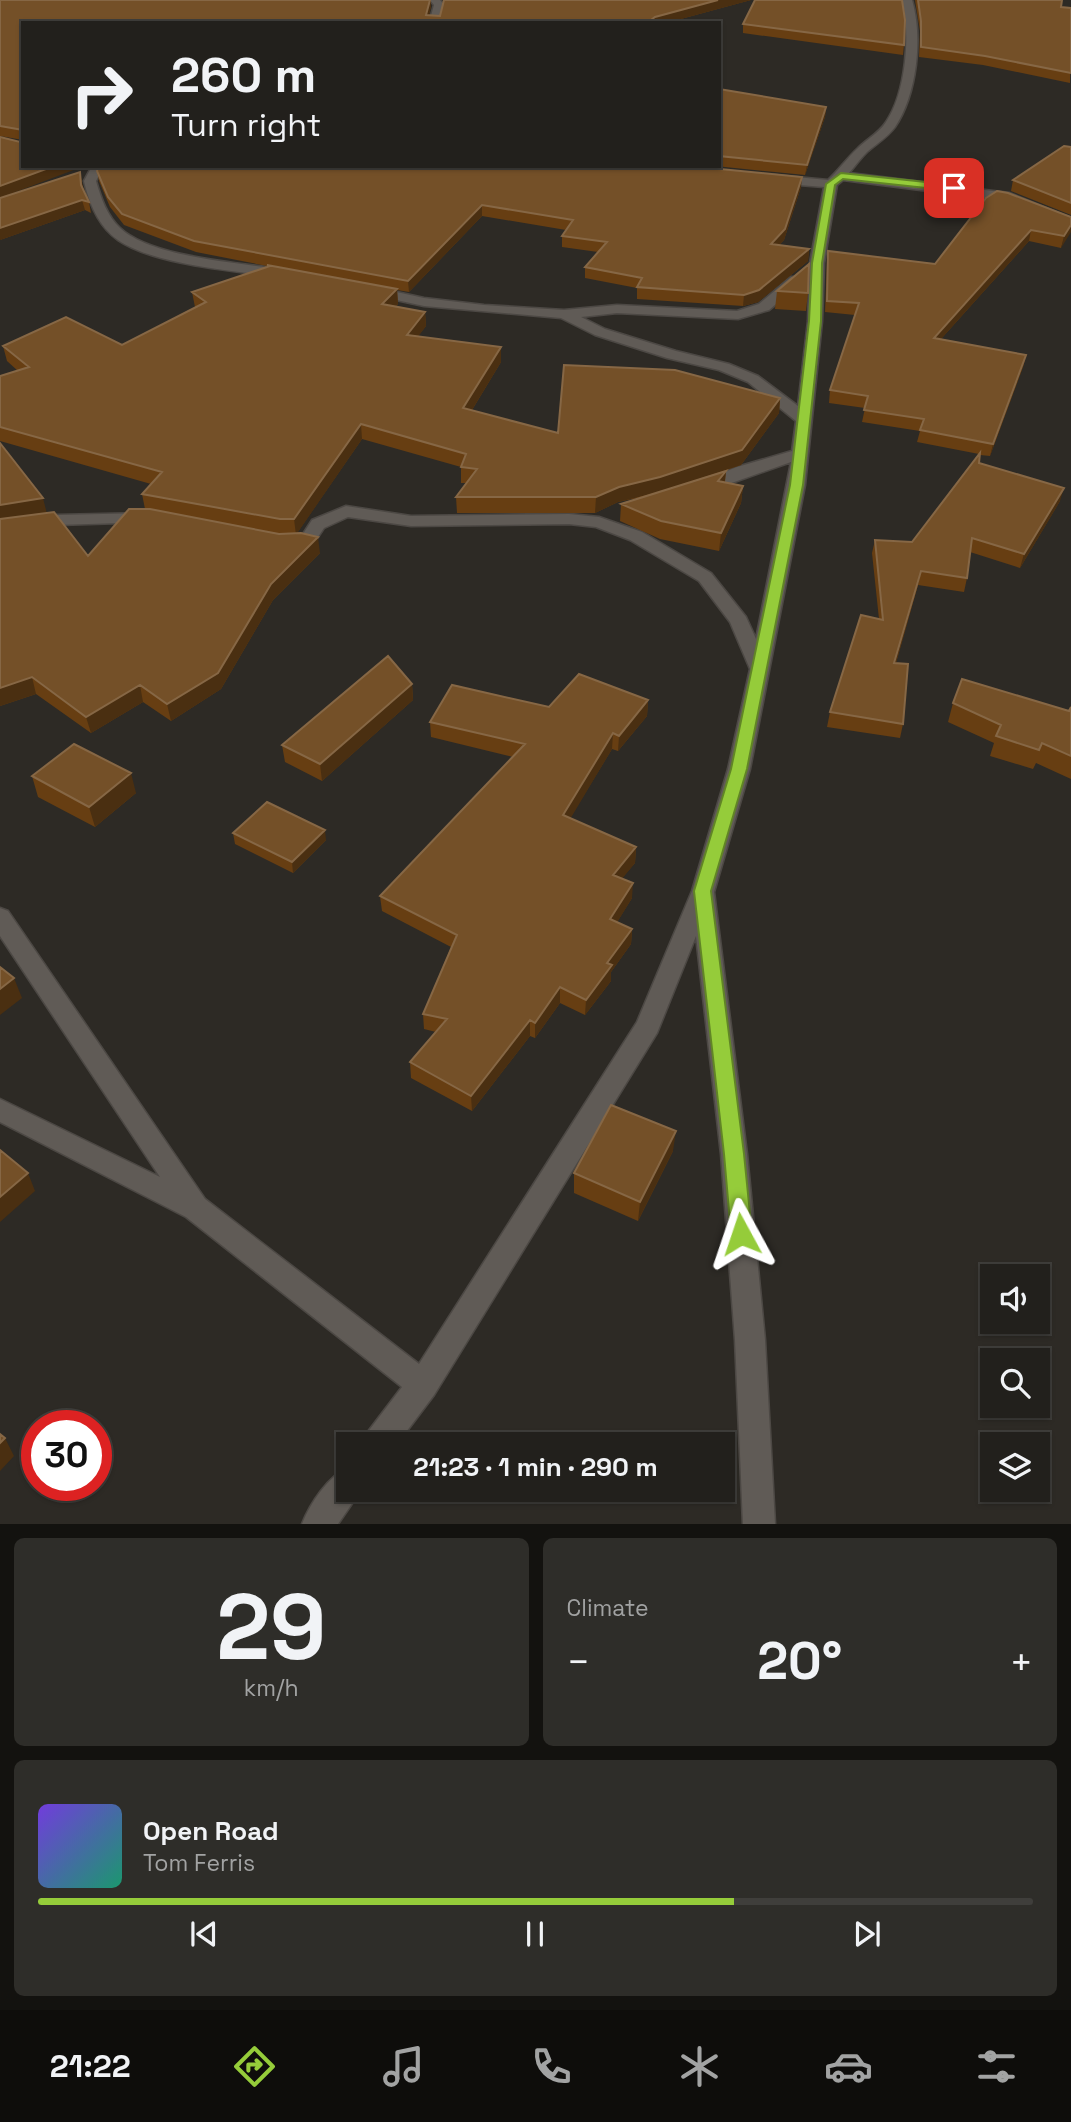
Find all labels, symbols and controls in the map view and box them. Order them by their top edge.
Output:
text: 260 m [171,44,316,106]
icon: right [56,49,147,140]
text: Turn right [171,105,321,145]
pin [924,158,984,218]
icon: arrive [935,169,973,207]
position arrow [704,1197,778,1271]
map controls [980,1264,1050,1502]
button: sound [980,1264,1050,1334]
button: search [980,1348,1050,1418]
speed limit sign: 30 [21,1410,112,1501]
button: layers [980,1432,1050,1502]
text: 21:23 · 1 min · 290 m [413,1450,658,1484]
text: 29 [216,1569,326,1686]
text: Climate [567,1593,649,1623]
text: 20° [757,1628,842,1694]
text: − [567,1638,590,1686]
text: + [1009,1638,1033,1686]
text: km/h [244,1673,299,1703]
text: Open Road [143,1814,279,1848]
text: Tom Ferris [143,1848,255,1878]
icon: previous [185,1915,223,1953]
icon: pause [516,1915,554,1953]
icon: next [848,1915,886,1953]
icon: directions [230,2042,279,2091]
icon: music [379,2042,428,2091]
icon: phone [527,2042,576,2091]
icon: climate [675,2042,724,2091]
icon: car [824,2042,873,2091]
icon: filters [972,2042,1021,2091]
text: 21:22 [50,2046,131,2086]

